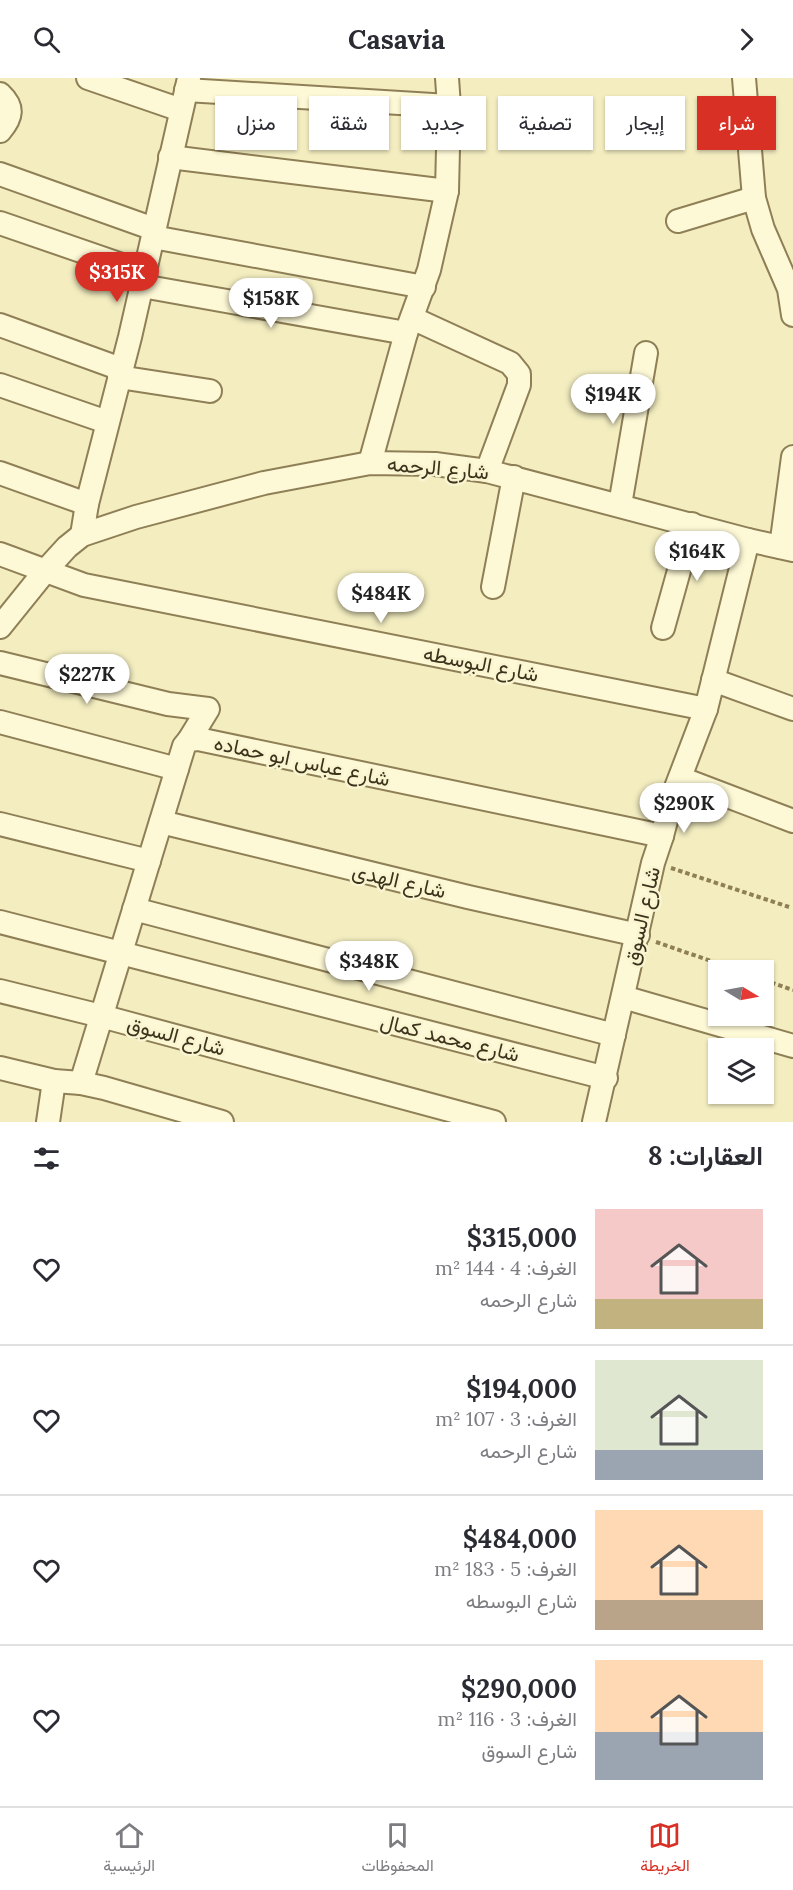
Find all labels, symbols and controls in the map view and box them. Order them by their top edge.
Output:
text: Casavia [348,22,445,56]
icon: search [30,23,63,56]
icon: forward [730,23,763,56]
chip: منزل [215,96,297,150]
chip: شقة [309,96,389,150]
chip: جديد [401,96,486,150]
chip: تصفية [498,96,593,150]
chip: إيجار [605,96,685,150]
chip: شراء [697,96,776,150]
pin: $315K [75,252,159,303]
text: $315K [89,259,145,284]
pin: $158K [229,278,313,329]
text: $158K [243,285,299,310]
pin: $194K [571,374,655,425]
text: $194K [585,381,641,406]
street label: شارع الرحمه [386,450,490,486]
pin: $164K [655,531,739,582]
text: $164K [669,538,725,563]
pin: $484K [339,573,423,624]
text: $484K [351,580,411,605]
street label: شارع البوسطه [421,639,541,689]
pin: $227K [45,654,129,705]
text: $227K [59,661,115,686]
street label: شارع عباس ابو حماده [211,729,393,793]
pin: $290K [642,783,726,834]
text: $290K [654,790,714,815]
street label: شارع الهدى [350,857,448,905]
street label: شارع السوق [617,864,667,968]
pin: $348K [327,941,411,992]
text: $348K [339,948,399,973]
north arrow [708,960,774,1026]
map controls [708,960,774,1104]
street label: شارع محمد كمال [378,1007,522,1069]
street label: شارع السوق [124,1009,228,1063]
button: layers [708,1038,774,1104]
text: العقارات: 8 [648,1139,763,1172]
icon: filters [30,1142,63,1175]
text: $315,000 [467,1221,577,1254]
icon: home [643,1233,715,1305]
icon: heart [30,1253,63,1286]
text: الغرف: 4 · 144 m² [435,1255,577,1280]
text: شارع الرحمه [480,1287,577,1312]
text: $194,000 [466,1372,577,1405]
icon: home [643,1384,715,1456]
icon: heart [30,1404,63,1437]
text: الغرف: 3 · 107 m² [435,1406,577,1431]
text: شارع الرحمه [480,1438,577,1463]
text: $484,000 [463,1522,577,1555]
icon: home [643,1534,715,1606]
icon: heart [30,1554,63,1587]
text: الغرف: 5 · 183 m² [434,1556,577,1581]
text: شارع البوسطه [466,1588,577,1613]
text: $290,000 [461,1672,577,1705]
icon: home [643,1684,715,1756]
icon: heart [30,1704,63,1737]
text: الغرف: 3 · 116 m² [438,1706,577,1731]
text: شارع السوق [481,1738,577,1763]
tab: الرئيسية [103,1819,155,1880]
tab: المحفوظات [362,1819,434,1880]
tab: الخريطة [640,1819,690,1880]

